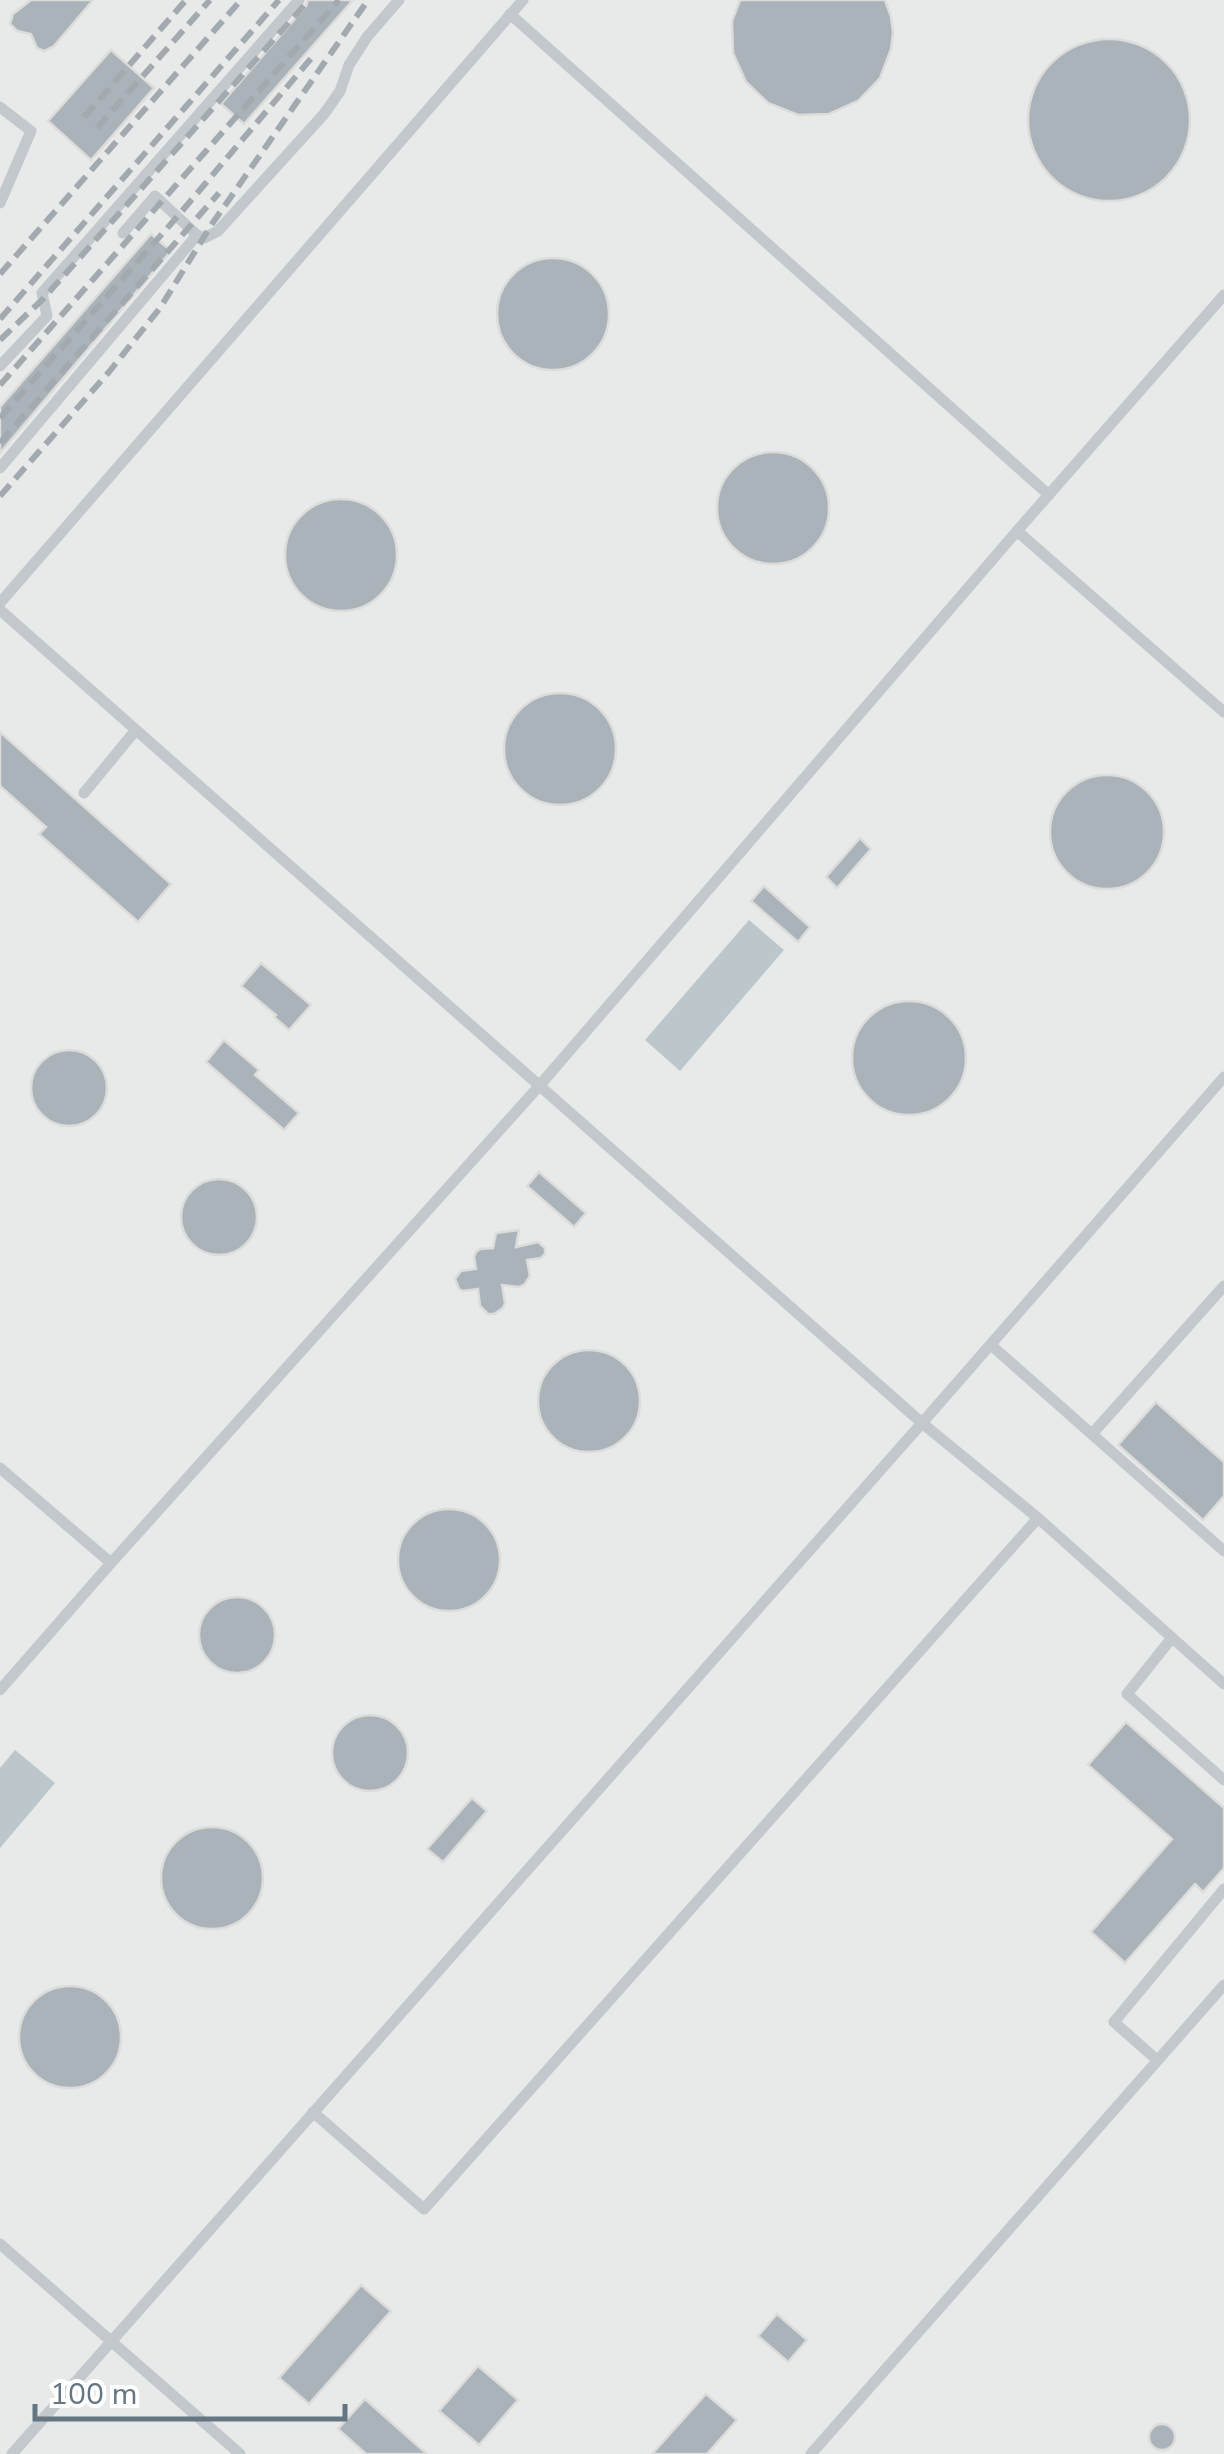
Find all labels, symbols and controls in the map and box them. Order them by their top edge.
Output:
scale bar [35,2359,345,2421]
text: 100 m [50,2374,137,2415]

